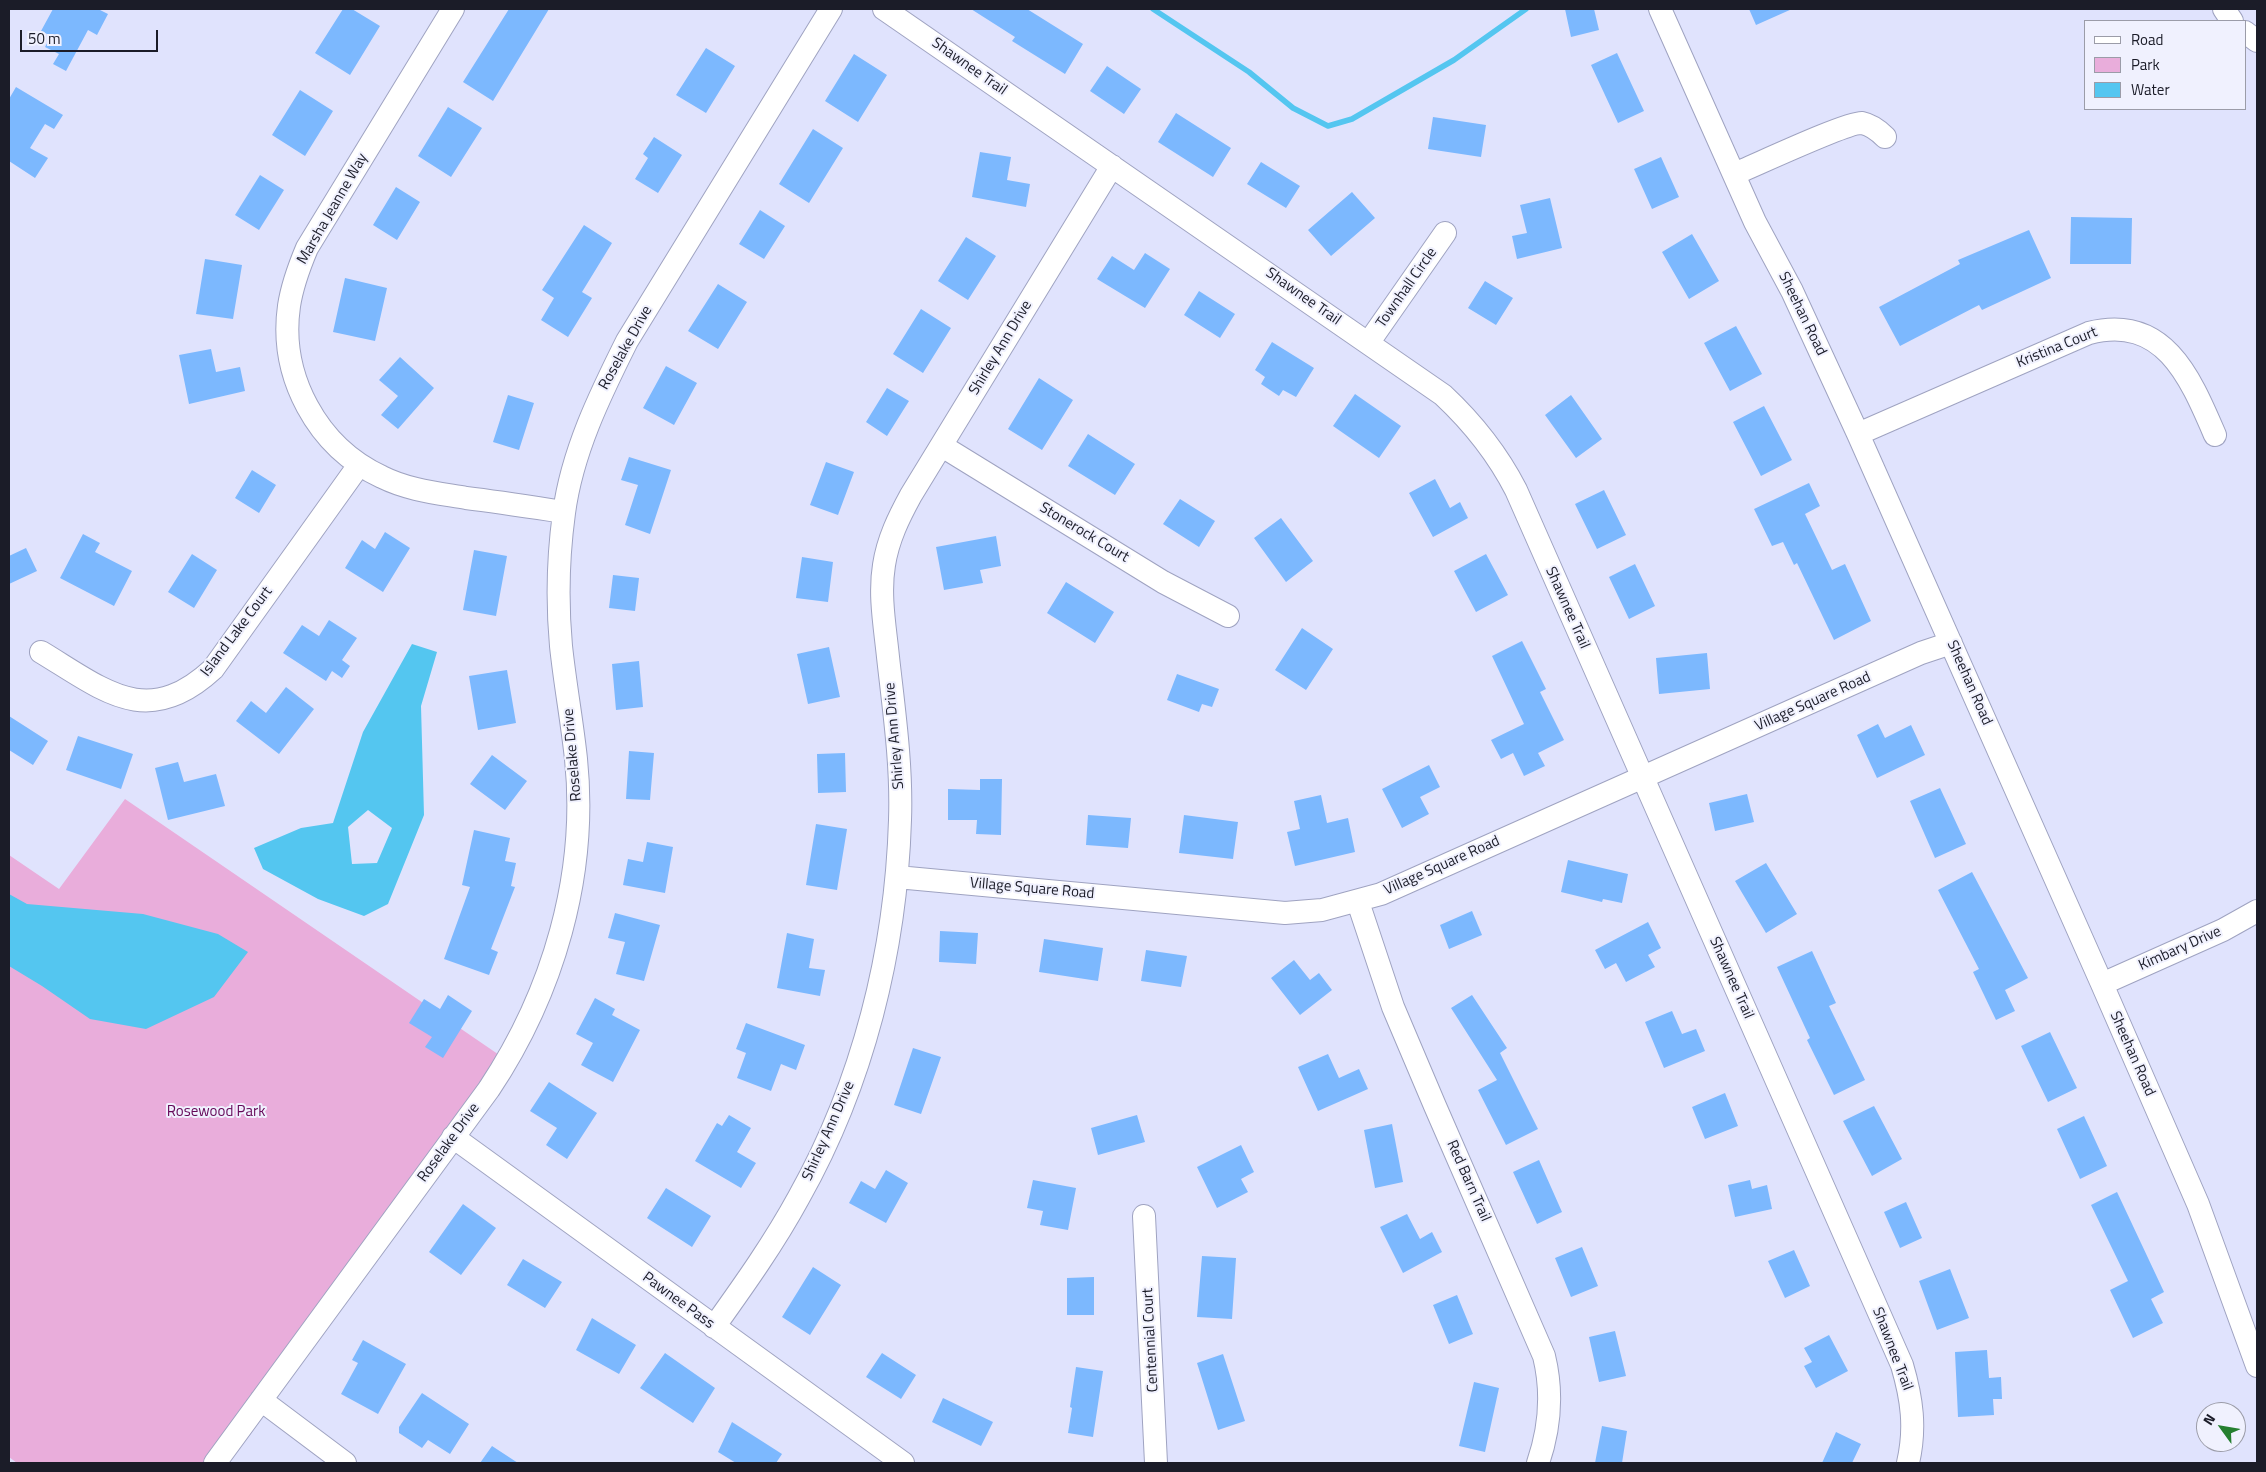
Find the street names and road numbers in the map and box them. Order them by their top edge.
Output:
street label: Shawnee Trail [928,34,1010,100]
street label: Marsha Jeanne Way [294,150,372,268]
street label: Townhall Circle [1373,244,1441,332]
street label: Shawnee Trail [1262,264,1344,330]
street label: Sheehan Road [1774,269,1830,359]
street label: Shirley Ann Drive [966,297,1036,399]
street label: Roselake Drive [596,303,656,393]
street label: Kristina Court [2014,324,2100,372]
street label: Stonerock Court [1036,499,1132,567]
street label: Shawnee Trail [1541,564,1593,652]
street label: Island Lake Court [197,584,277,680]
street label: Sheehan Road [1942,638,1996,728]
street label: Village Square Road [1752,668,1874,736]
street label: Shirley Ann Drive [881,682,909,790]
street label: Roselake Drive [560,708,586,802]
street label: Village Square Road [1381,832,1503,900]
street label: Village Square Road [969,875,1095,903]
street label: Kimbary Drive [2136,923,2224,975]
street label: Shawnee Trail [1705,934,1757,1022]
street label: Sheehan Road [2105,1009,2159,1099]
street label: Shirley Ann Drive [799,1078,859,1184]
street label: Roselake Drive [414,1100,484,1186]
street label: Red Barn Trail [1442,1137,1494,1225]
street label: Pawnee Pass [639,1269,717,1333]
street label: Centennial Court [1139,1287,1163,1393]
street label: Shawnee Trail [1868,1305,1916,1393]

